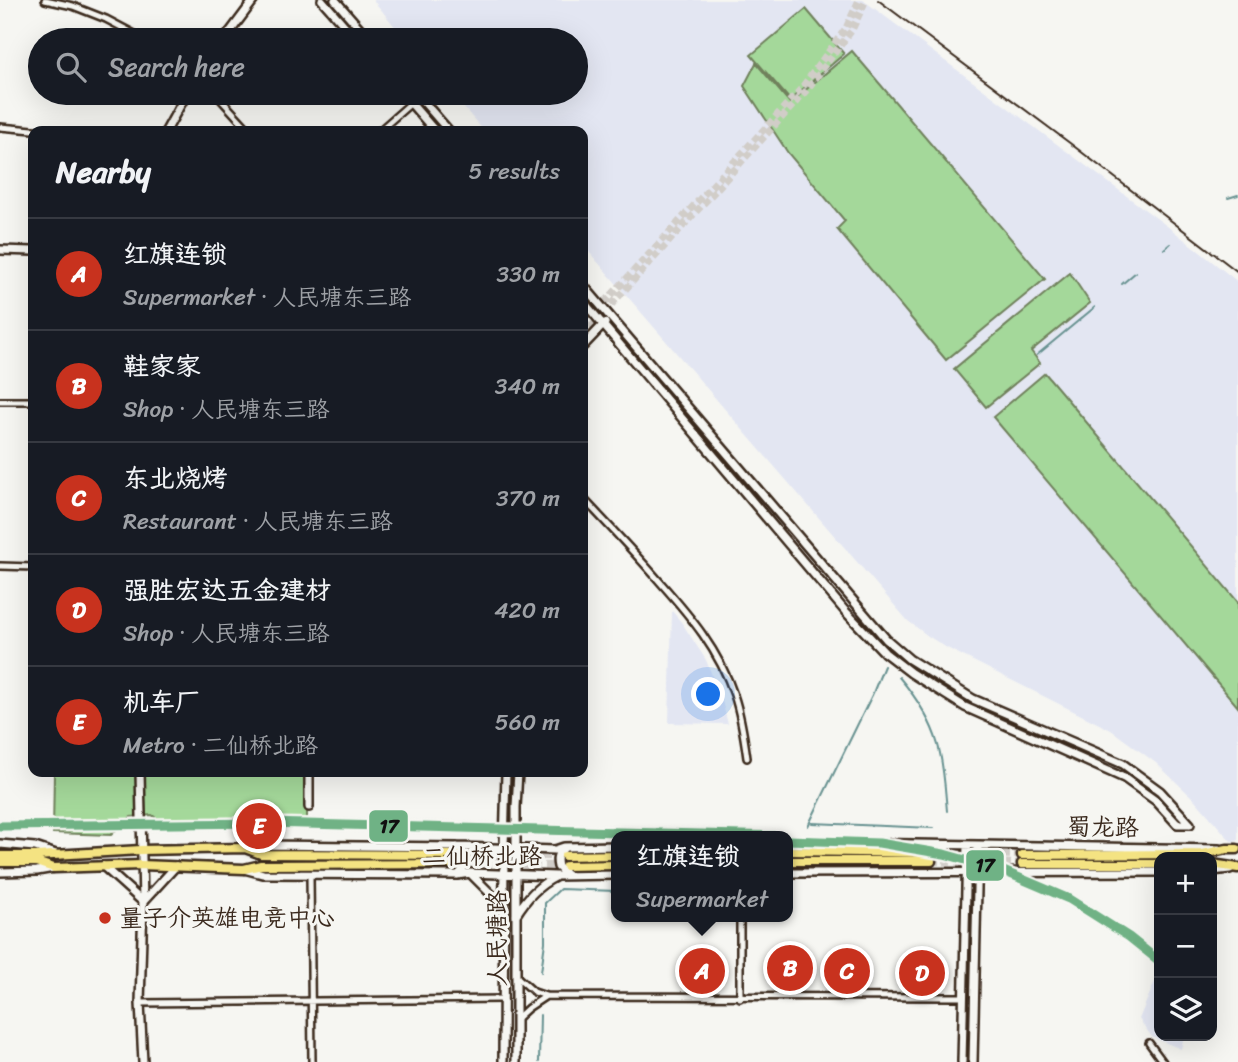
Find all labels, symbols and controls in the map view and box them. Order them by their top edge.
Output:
search box [28,28,588,105]
text: Search here [108,44,245,90]
icon: search [52,48,90,86]
text: Nearby [56,145,151,199]
text: 5 results [469,151,560,192]
text: 红旗连锁 [123,231,227,277]
text: A [71,254,87,295]
text: 330 m [497,254,560,295]
text: Supermarket · 人民塘东三路 [123,277,411,318]
text: 鞋家家 [123,343,201,389]
text: B [72,366,86,407]
text: 340 m [495,366,560,407]
text: Shop · 人民塘东三路 [123,389,329,430]
text: 东北烧烤 [123,455,227,501]
text: C [72,478,86,519]
text: 370 m [496,478,560,519]
text: Restaurant · 人民塘东三路 [123,501,393,542]
text: 强胜宏达五金建材 [123,567,331,613]
text: D [72,590,86,631]
text: 420 m [494,590,560,631]
text: Shop · 人民塘东三路 [123,613,329,654]
your location [691,677,725,711]
text: 机车厂 [123,679,201,725]
text: E [73,702,85,743]
text: 560 m [495,702,560,743]
text: Metro · 二仙桥北路 [123,725,318,766]
pin: E [236,800,282,852]
street label: 蜀龙路 [1067,805,1139,849]
line badge: 17 [368,809,409,843]
text: 17 [379,810,401,843]
popup [611,831,793,922]
text: 红旗连锁 [636,833,740,879]
street label: 二仙桥北路 [422,835,542,877]
line badge: 17 [965,849,1005,882]
text: 17 [975,849,997,882]
map controls [1154,852,1217,1041]
button: + [1154,852,1217,915]
text: Supermarket [636,879,768,920]
street label: 人民塘路 [476,890,518,986]
place label: 量子介英雄电竞中心 [119,897,335,939]
marker: 量子介英雄电竞中心 [97,910,113,926]
button: − [1154,915,1217,978]
pin: B [767,942,813,994]
pin: A [679,945,725,997]
pin: C [824,945,870,997]
pin: D [899,947,945,999]
button: layers [1154,978,1217,1041]

